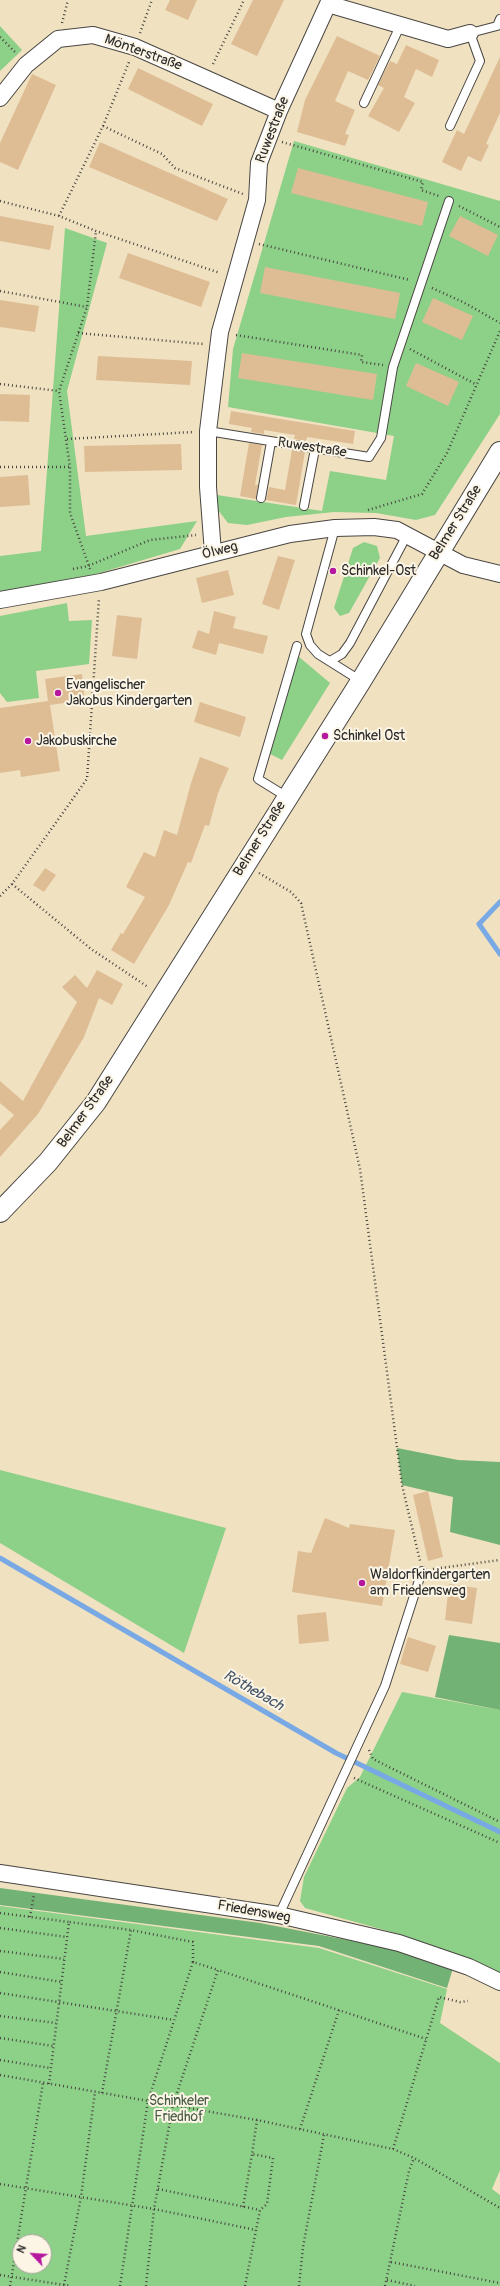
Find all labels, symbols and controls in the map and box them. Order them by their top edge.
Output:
street label: Mönterstraße [102,31,184,75]
street label: Ruwestraße [253,95,293,165]
street label: Ruwestraße [276,434,348,462]
street label: Belmer Straße [426,482,486,564]
street label: Ölweg [200,538,240,564]
place label: Schinkel-Ost [341,563,416,579]
marker: Schinkel-Ost [328,566,338,576]
place label: Evangelischer Jakobus Kindergarten [66,677,192,710]
marker: Evangelischer Jakobus Kindergarten [53,688,63,698]
place label: Schinkel Ost [333,728,405,744]
marker: Schinkel Ost [320,731,330,741]
place label: Jakobuskirche [36,733,117,749]
marker: Jakobuskirche [23,736,33,746]
street label: Belmer Straße [230,798,290,880]
street label: Belmer Straße [54,1073,118,1151]
place label: Waldorfkindergarten am Friedensweg [370,1567,490,1600]
marker: Waldorfkindergarten am Friedensweg [357,1578,367,1588]
water label: Röthebach [220,1667,286,1715]
street label: Friedensweg [216,1897,292,1927]
park label: Schinkeler Friedhof [149,2093,209,2126]
north arrow [12,2234,52,2274]
text: N [14,2243,29,2255]

